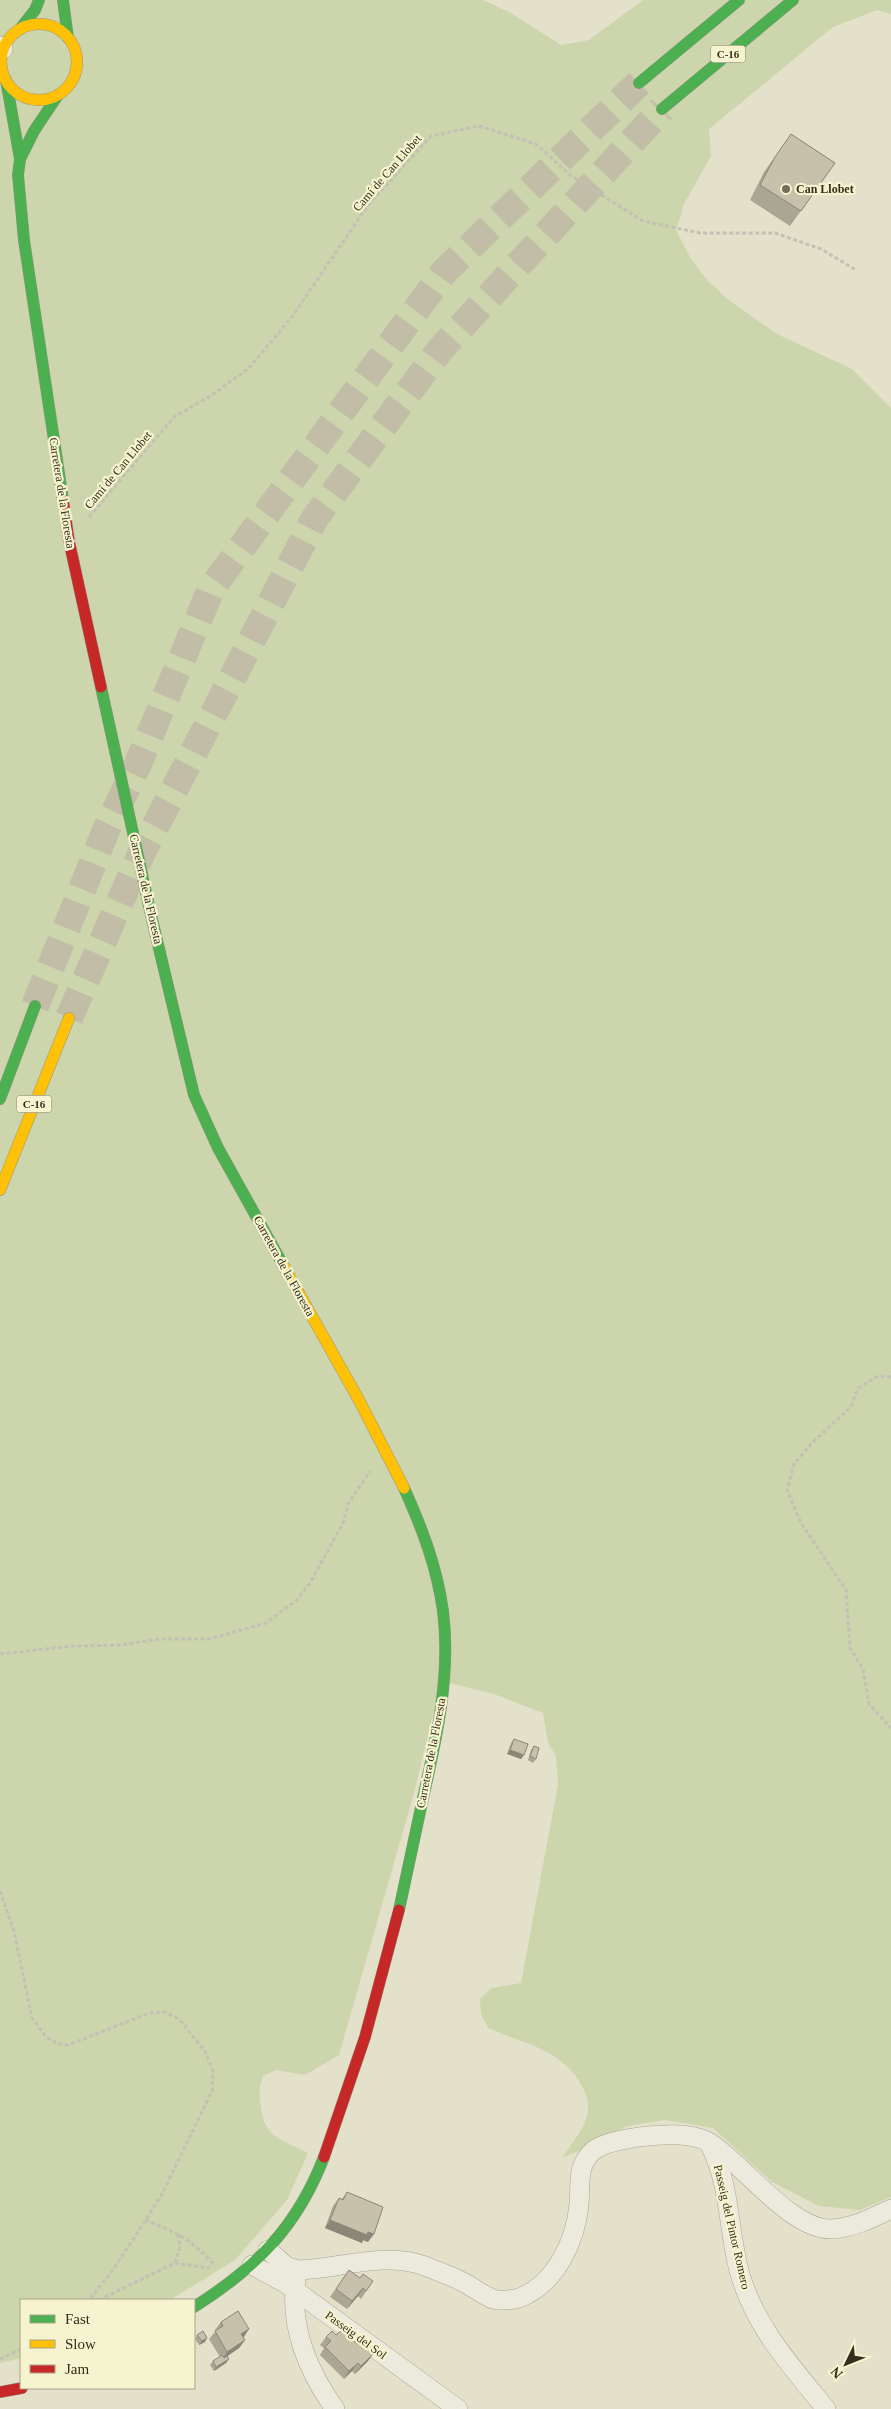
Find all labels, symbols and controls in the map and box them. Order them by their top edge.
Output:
road number: C-16 [710,46,746,62]
street label: Camí de Can Llobet [350,131,425,214]
place label: Can Llobet [796,182,854,196]
marker: Can Llobet [780,183,792,195]
street label: Camí de Can Llobet [81,428,155,512]
street label: Carretera de la Floresta [46,436,78,550]
street label: Carretera de la Floresta [127,833,166,946]
road number: C-16 [16,1096,52,1112]
street label: Carretera de la Floresta [251,1214,318,1319]
street label: Carretera de la Floresta [413,1696,449,1809]
street label: Passeig del Pintor Romero [711,2163,753,2291]
legend [20,2299,195,2389]
street label: Passeig del Sol [322,2308,390,2362]
text: Fast [65,2311,91,2327]
text: Slow [65,2336,96,2352]
north arrow [821,2339,871,2389]
text: Jam [65,2361,89,2377]
text: N [828,2364,846,2381]

